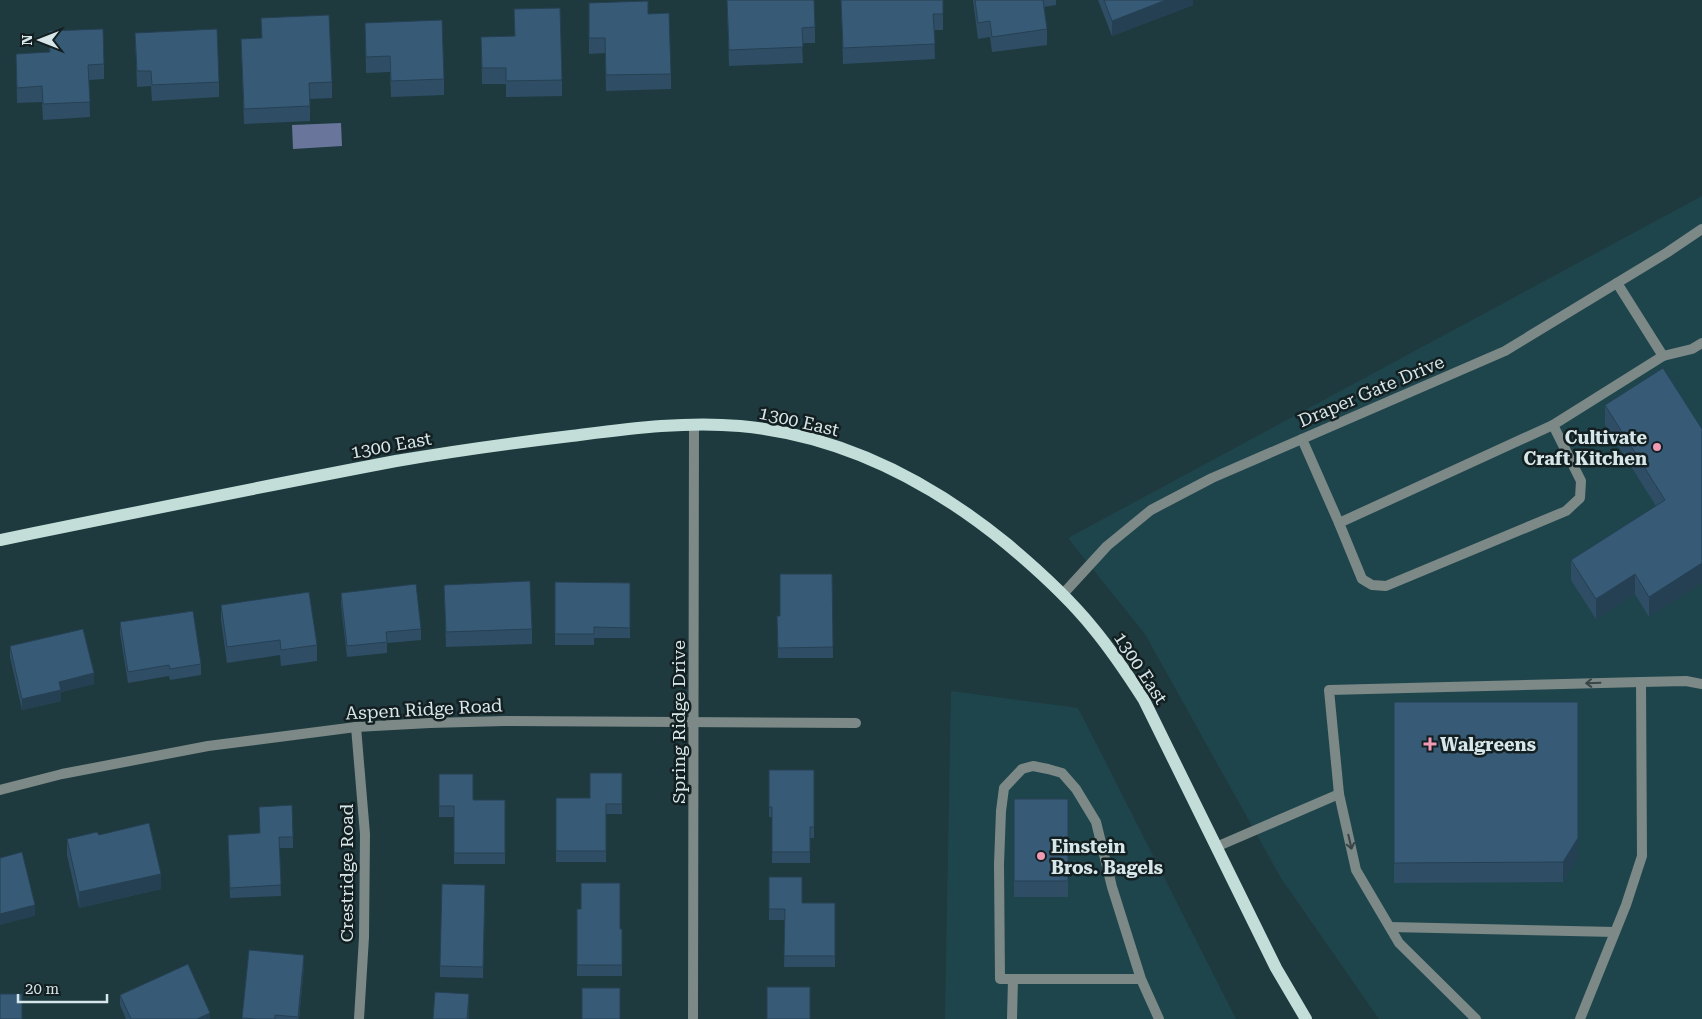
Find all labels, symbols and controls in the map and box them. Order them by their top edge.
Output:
north arrow [15,15,65,65]
text: N [19,34,35,45]
street label: Draper Gate Drive [1295,351,1447,431]
street label: 1300 East [757,402,841,440]
place label: Cultivate Craft Kitchen [1524,427,1647,469]
street label: 1300 East [349,428,433,462]
marker: Cultivate Craft Kitchen [1651,441,1663,453]
street label: 1300 East [1110,628,1172,708]
street label: Spring Ridge Drive [668,640,689,804]
one-way arrow [1586,678,1602,688]
street label: Aspen Ridge Road [345,694,504,724]
place label: Walgreens [1440,734,1536,755]
marker: Walgreens [1424,738,1436,750]
street label: Crestridge Road [336,803,357,942]
one-way arrow [1346,833,1355,849]
place label: Einstein Bros. Bagels [1051,836,1163,878]
marker: Einstein Bros. Bagels [1035,850,1047,862]
scale bar [18,972,106,1004]
text: 20 m [25,980,60,998]

